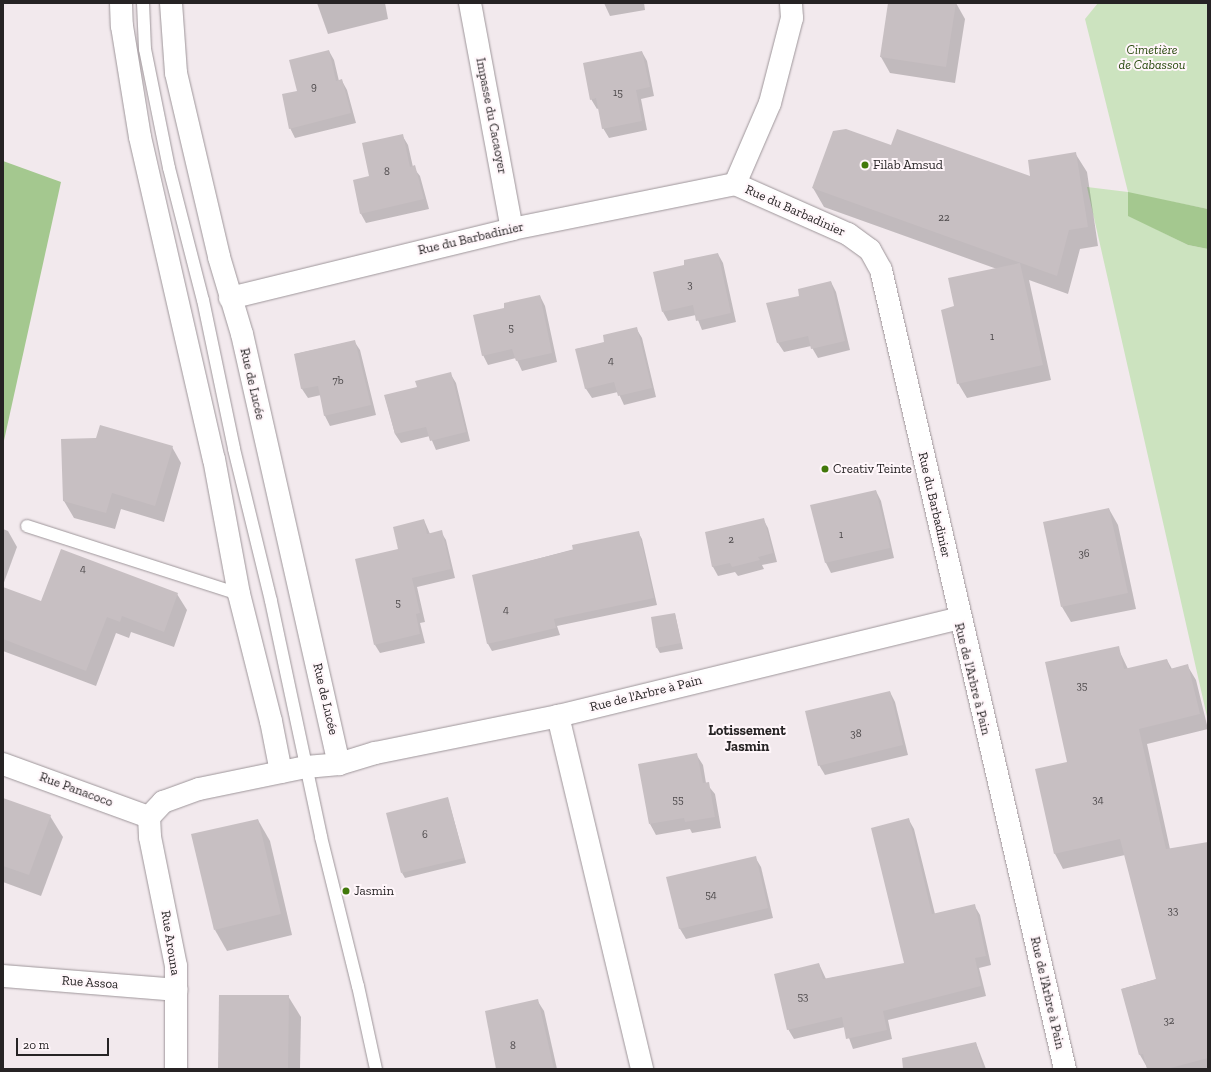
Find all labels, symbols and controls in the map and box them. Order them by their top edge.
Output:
park label: Cimetière de Cabassou [1119,43,1185,74]
street label: Impasse du Cacaoyer [472,57,510,175]
house number: 9 [311,80,317,94]
house number: 15 [613,86,623,100]
place label: Filab Amsud [873,157,943,173]
marker: Filab Amsud [860,160,870,170]
house number: 8 [384,165,390,179]
street label: Rue du Barbadinier [742,182,848,240]
house number: 22 [938,211,950,225]
street label: Rue du Barbadinier [417,219,525,259]
house number: 3 [687,278,693,292]
house number: 5 [508,321,514,335]
house number: 1 [990,330,994,344]
street label: Rue de Lucée [236,347,268,421]
house number: 4 [608,354,614,368]
house number: 7b [332,374,344,388]
street label: Rue du Barbadinier [914,451,954,559]
place label: Creativ Teinte [833,461,912,477]
marker: Creativ Teinte [820,464,830,474]
house number: 1 [839,528,843,542]
house number: 2 [728,533,734,547]
house number: 36 [1078,547,1090,561]
house number: 4 [80,562,86,576]
house number: 5 [395,596,401,610]
house number: 4 [503,603,509,617]
street label: Rue de l'Arbre à Pain [951,621,993,737]
street label: Rue de Lucée [309,662,341,736]
street label: Rue de l'Arbre à Pain [588,673,704,715]
house number: 35 [1076,679,1088,693]
district label: Lotissement Jasmin [708,723,786,756]
house number: 38 [850,727,862,741]
street label: Rue Panacoco [37,769,115,811]
house number: 55 [672,793,684,807]
house number: 34 [1092,793,1104,807]
house number: 6 [422,828,428,842]
place label: Jasmin [354,883,394,899]
marker: Jasmin [341,886,351,896]
house number: 54 [705,888,717,902]
house number: 33 [1168,904,1178,918]
street label: Rue Arouna [157,909,183,977]
street label: Rue de l'Arbre à Pain [1026,935,1068,1051]
street label: Rue Assoa [61,973,119,993]
house number: 53 [797,990,809,1004]
house number: 32 [1163,1014,1175,1028]
scale bar [18,1030,111,1056]
text: 20 m [23,1038,49,1052]
house number: 8 [510,1039,516,1053]

